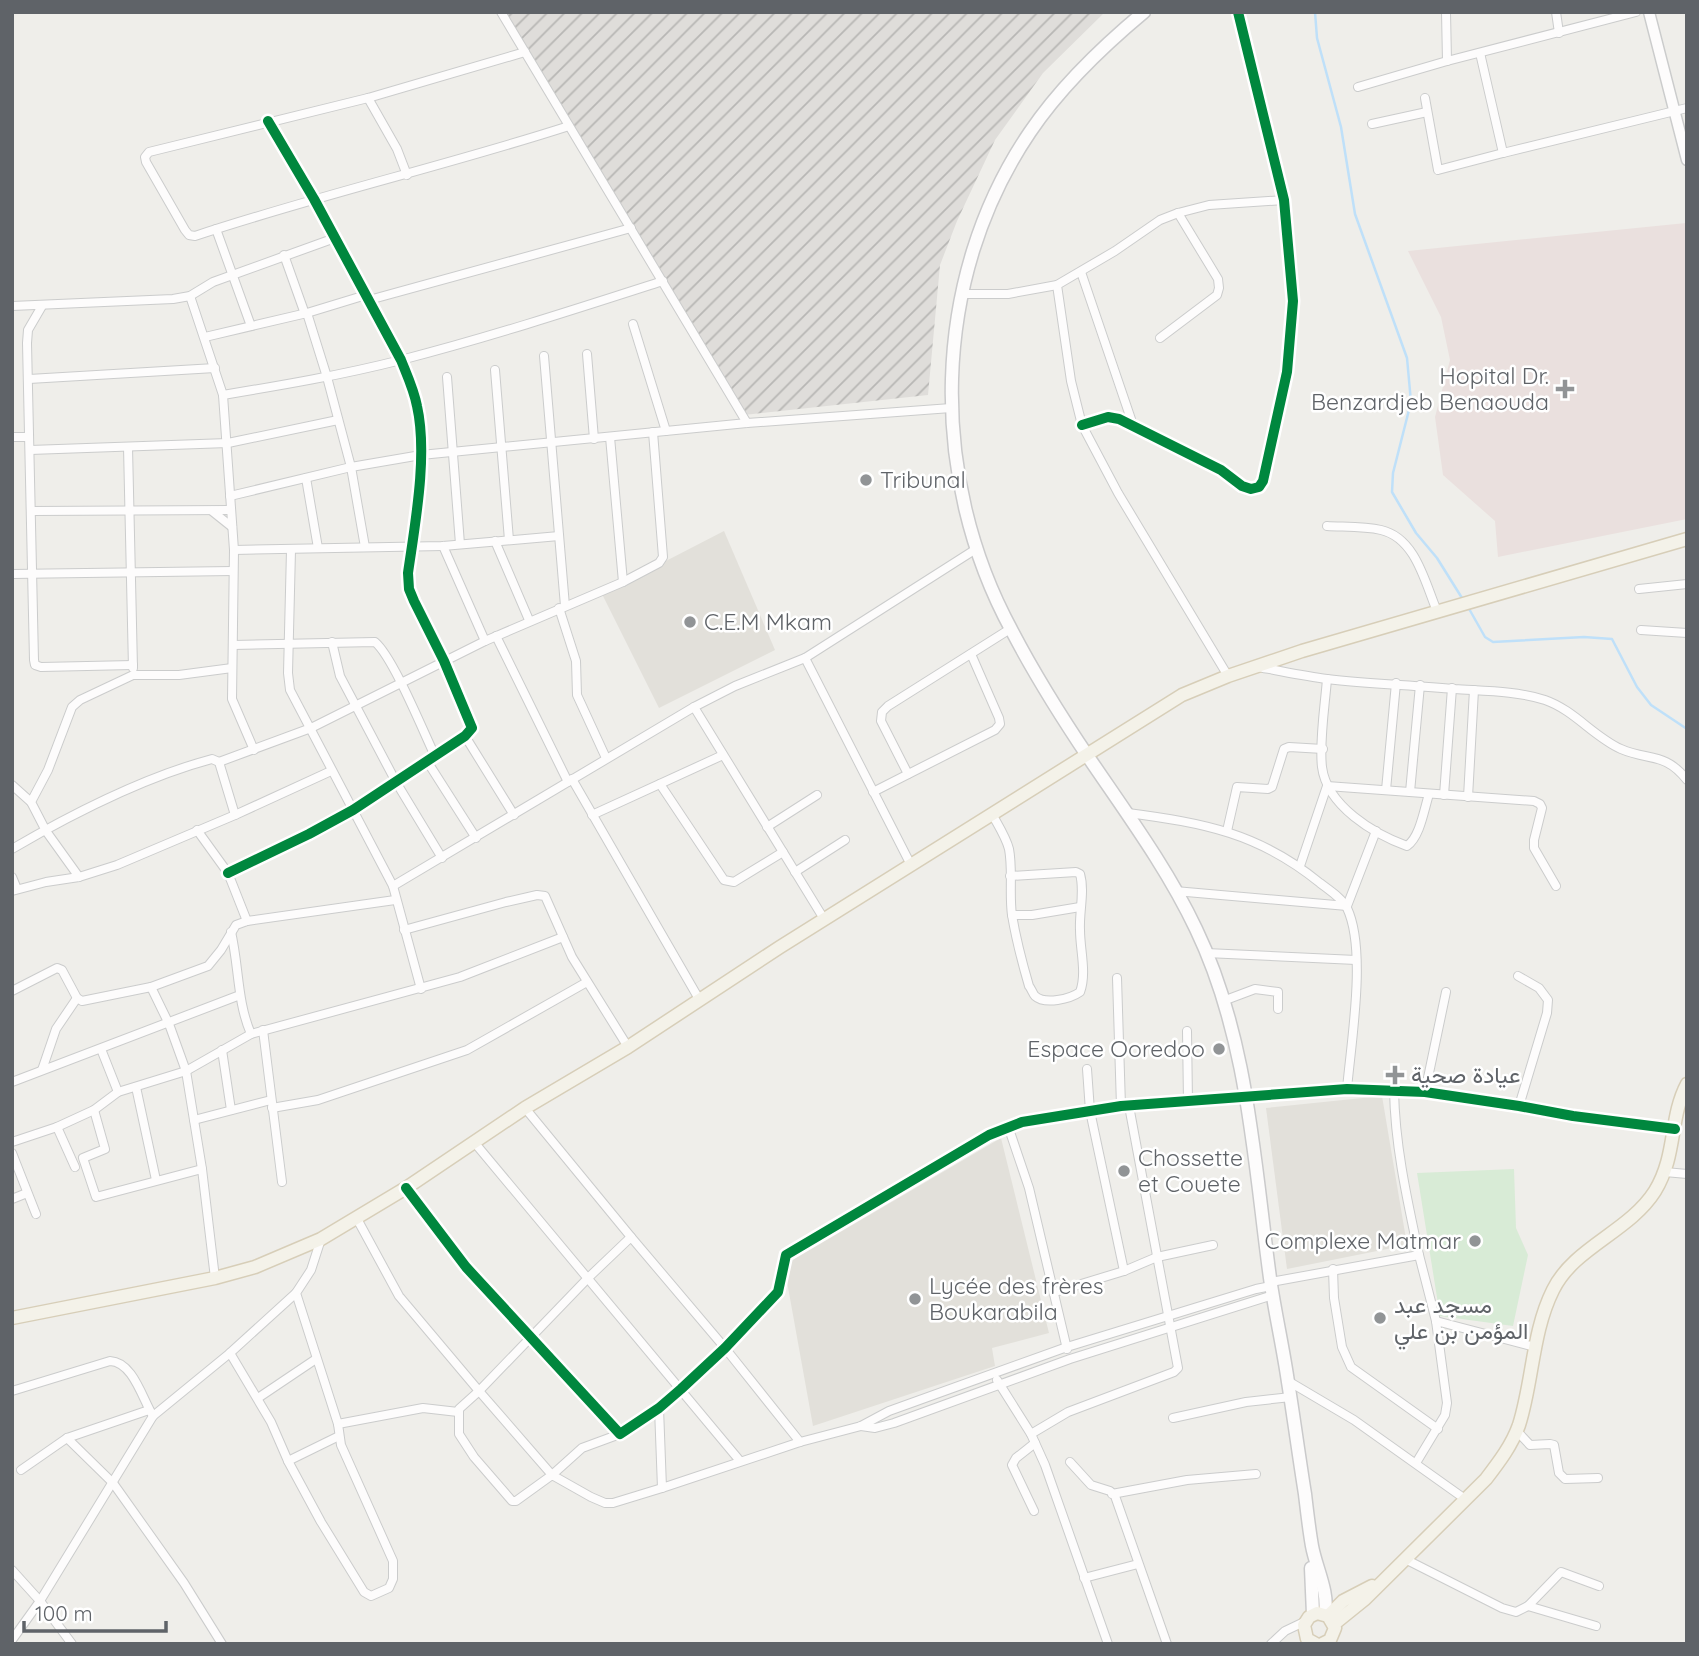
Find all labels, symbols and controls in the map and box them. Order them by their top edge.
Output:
place label: Hopital Dr. Benzardjeb Benaouda [1311,361,1549,416]
marker: Hopital Dr. Benzardjeb Benaouda [1555,379,1575,399]
place label: Tribunal [880,465,966,494]
marker: Tribunal [858,472,874,488]
place label: C.E.M Mkam [704,607,832,636]
marker: C.E.M Mkam [682,614,698,630]
place label: Espace Ooredoo [1027,1034,1205,1063]
marker: Espace Ooredoo [1211,1041,1227,1057]
place label: عيادة صحية [1411,1060,1521,1089]
marker: عيادة صحية [1385,1065,1405,1085]
place label: Chossette et Couete [1138,1143,1243,1198]
marker: Chossette et Couete [1116,1163,1132,1179]
place label: Complexe Matmar [1265,1226,1461,1255]
marker: Complexe Matmar [1467,1233,1483,1249]
place label: Lycée des frères Boukarabila [929,1271,1104,1326]
place label: مسجد عبد المؤمن بن علي [1394,1290,1528,1350]
marker: Lycée des frères Boukarabila [907,1291,923,1307]
marker: مسجد عبد المؤمن بن علي [1372,1310,1388,1326]
scale bar [24,1590,166,1634]
text: 100 m [35,1600,93,1626]

